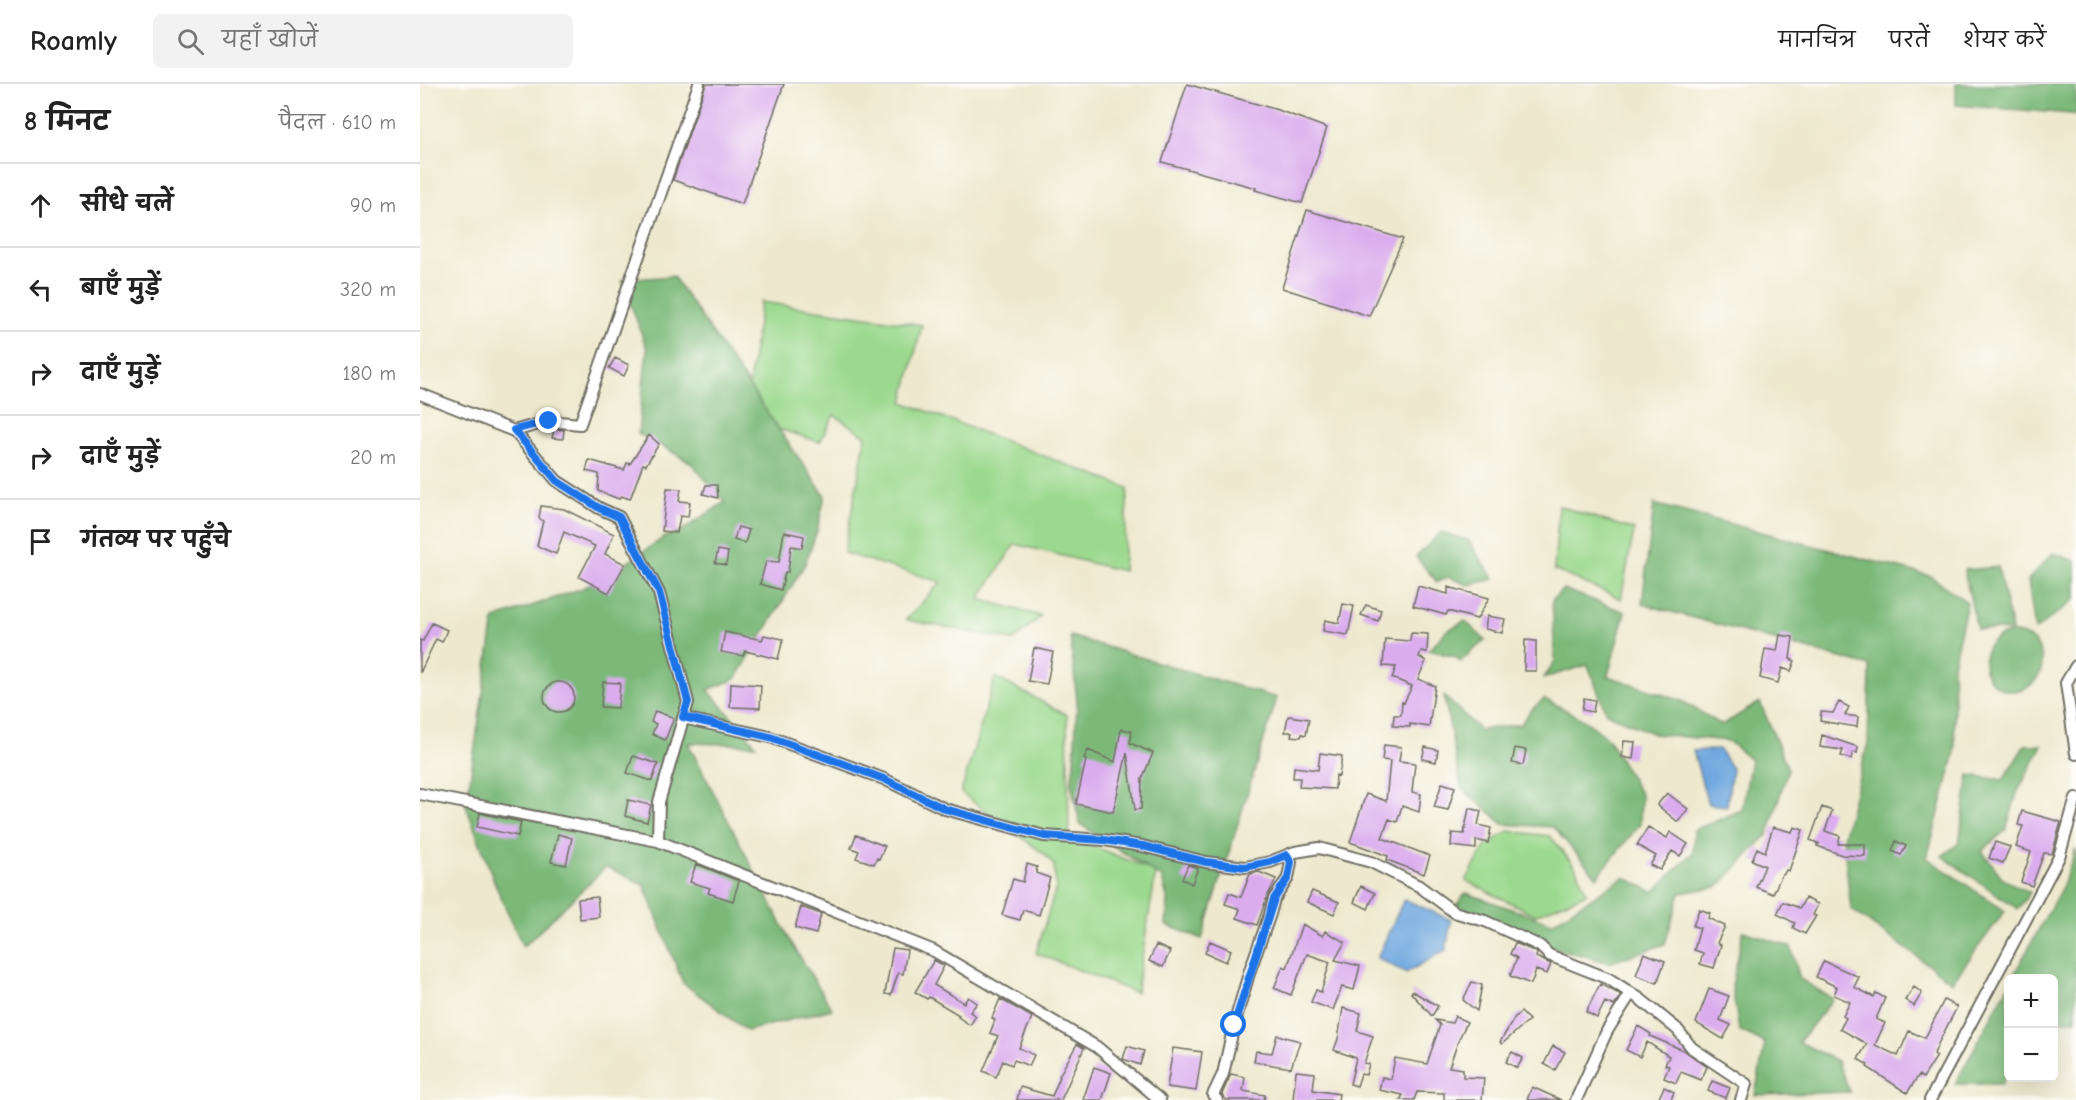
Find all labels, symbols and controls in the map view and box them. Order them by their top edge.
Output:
search box [153,14,573,68]
text: Roamly [30,25,117,57]
icon: search [174,25,207,58]
text: यहाँ खोजें [222,27,318,53]
text: मानचित्र [1778,28,1855,52]
text: परतें [1888,28,1930,52]
text: शेयर करें [1963,28,2046,52]
text: 8 मिनट [24,107,110,137]
text: पैदल · 610 m [279,111,396,134]
icon: ahead [24,189,57,222]
text: सीधे चलें [81,191,173,217]
text: 90 m [350,194,396,217]
icon: left [24,273,57,306]
text: बाएँ मुड़ें [81,275,160,301]
text: 320 m [340,278,396,301]
icon: right [24,357,57,390]
text: दाएँ मुड़ें [81,359,160,385]
text: 180 m [342,362,396,385]
route end [535,407,561,433]
icon: right [24,441,57,474]
text: दाएँ मुड़ें [81,443,160,469]
text: 20 m [350,446,396,469]
icon: arrive [24,525,57,558]
text: गंतव्य पर पहुँचे [81,527,230,553]
map controls [2004,974,2058,1082]
button: + [2004,974,2058,1028]
route start [1220,1011,1246,1037]
button: − [2004,1028,2058,1082]

